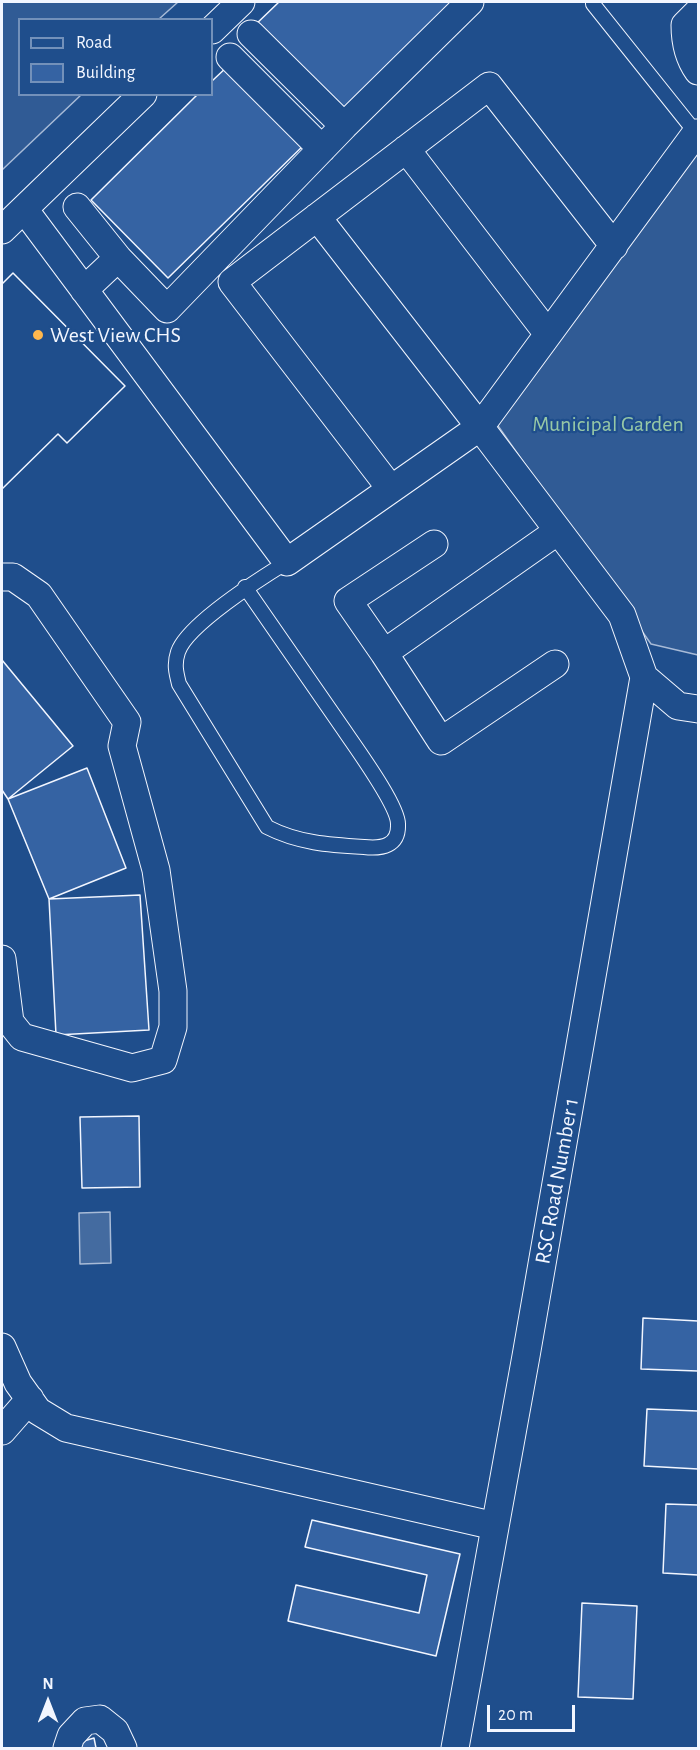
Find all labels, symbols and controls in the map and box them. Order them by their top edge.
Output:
legend [18,18,213,96]
text: Road [76,34,112,52]
text: Building [76,64,135,82]
place label: West View CHS [50,322,181,348]
marker: West View CHS [31,328,45,342]
park label: Municipal Garden [532,411,684,437]
street label: RSC Road Number 1 [529,1096,585,1266]
north arrow [18,1672,78,1732]
text: N [42,1676,54,1692]
scale bar [490,1693,578,1731]
text: 20 m [498,1706,533,1724]

